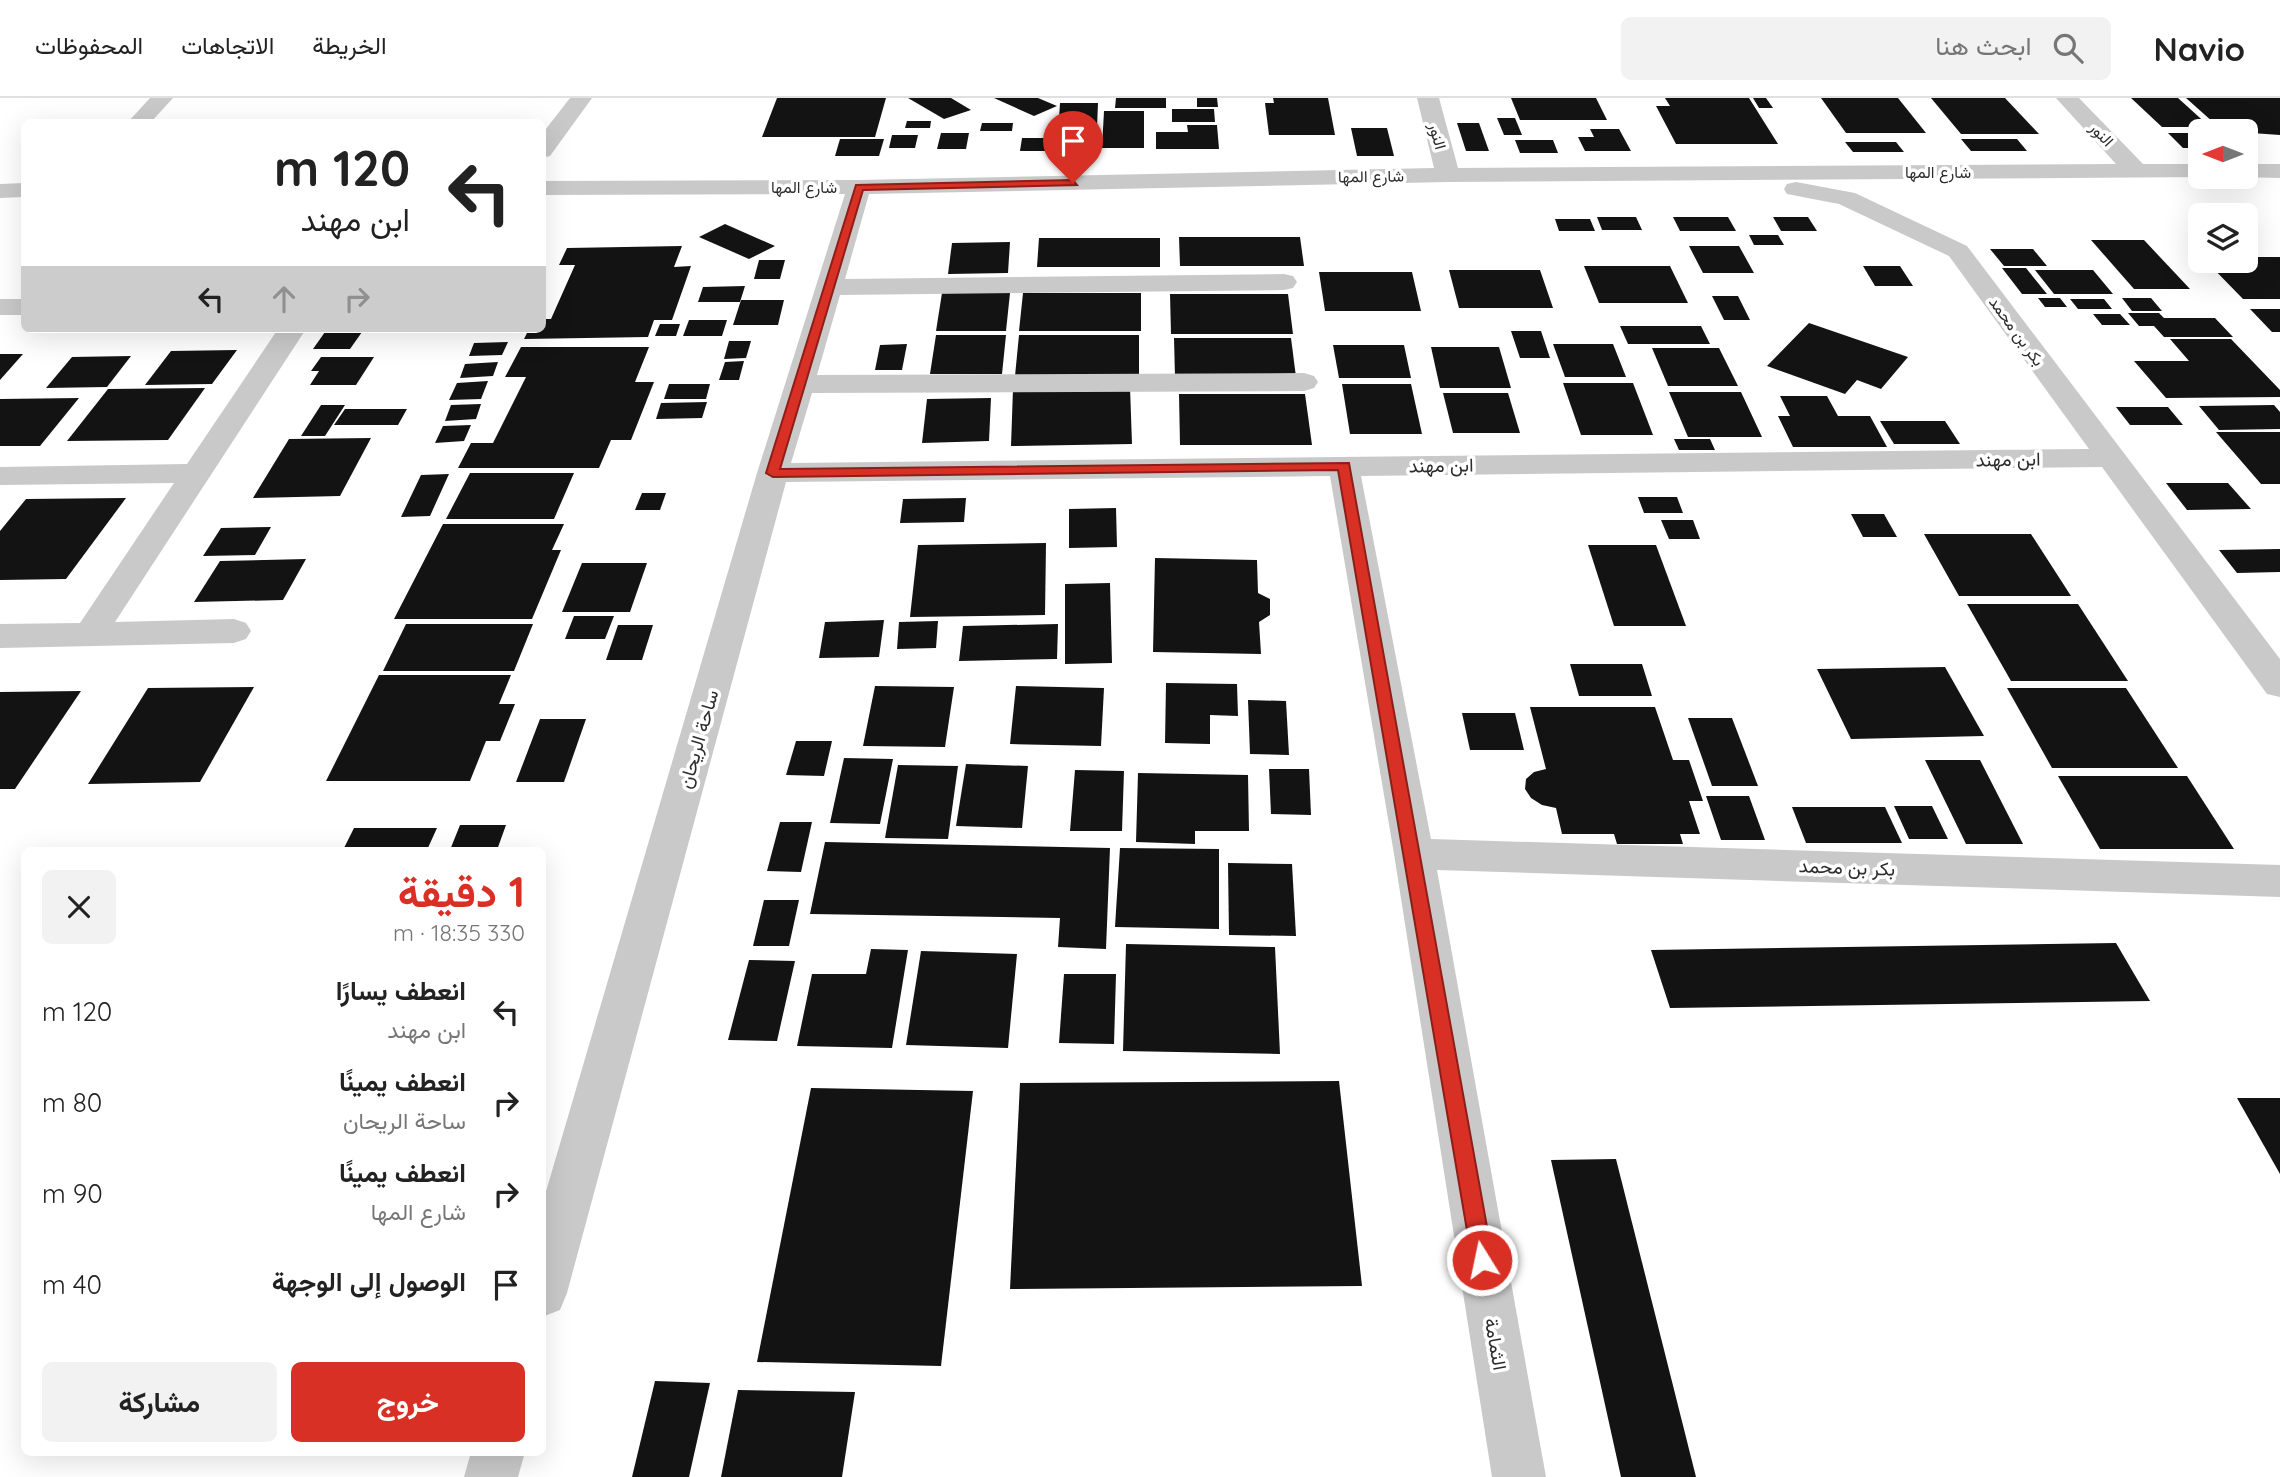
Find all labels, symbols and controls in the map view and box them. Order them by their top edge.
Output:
search box [1621,17,2111,80]
text: Navio [2153,28,2245,69]
text: ابحث هنا [1935,29,2031,62]
icon: search [2049,29,2087,67]
text: المحفوظات [35,30,143,60]
text: الاتجاهات [181,30,274,60]
text: الخريطة [312,30,387,60]
pin [1043,111,1103,183]
street label: النور [2084,117,2118,151]
north arrow [2188,119,2258,189]
map controls [2188,119,2258,273]
street label: النور [1424,120,1451,152]
icon: arrive [1054,122,1092,160]
text: 120 m [274,137,410,198]
icon: left [434,147,525,238]
street label: شارع المها [1905,162,1971,184]
street label: شارع المها [1338,165,1404,189]
street label: شارع المها [771,177,837,199]
text: ابن مهند [301,199,410,239]
button: layers [2188,203,2258,273]
icon: left [192,280,230,318]
icon: ahead [265,280,303,318]
icon: right [338,280,376,318]
street label: بكر بن محمد [1984,292,2049,370]
street label: ابن مهند [1975,446,2041,472]
street label: ابن مهند [1408,452,1474,478]
street label: ساحة الريحان [672,687,724,791]
street label: بكر بن محمد [1798,853,1896,881]
text: 1 دقيقة [398,865,525,918]
button: close [42,870,116,944]
text: 330 m · 18:35 [393,918,525,947]
text: انعطف يسارًا [336,974,466,1007]
icon: left [487,993,525,1031]
text: 120 m [42,995,112,1028]
text: ابن مهند [387,1015,466,1044]
text: انعطف يمينًا [339,1065,466,1098]
icon: right [487,1084,525,1122]
text: 80 m [42,1086,102,1119]
text: ساحة الريحان [343,1106,466,1135]
text: انعطف يمينًا [339,1156,466,1189]
icon: right [487,1175,525,1213]
text: 90 m [42,1177,103,1210]
text: شارع المها [371,1197,466,1226]
position arrow [1445,1223,1519,1297]
text: الوصول إلى الوجهة [272,1265,466,1298]
icon: arrive [487,1266,525,1304]
text: 40 m [42,1268,102,1301]
street label: الثمامة [1480,1316,1512,1372]
button: مشاركة [42,1362,277,1442]
button: خروج [291,1362,525,1442]

